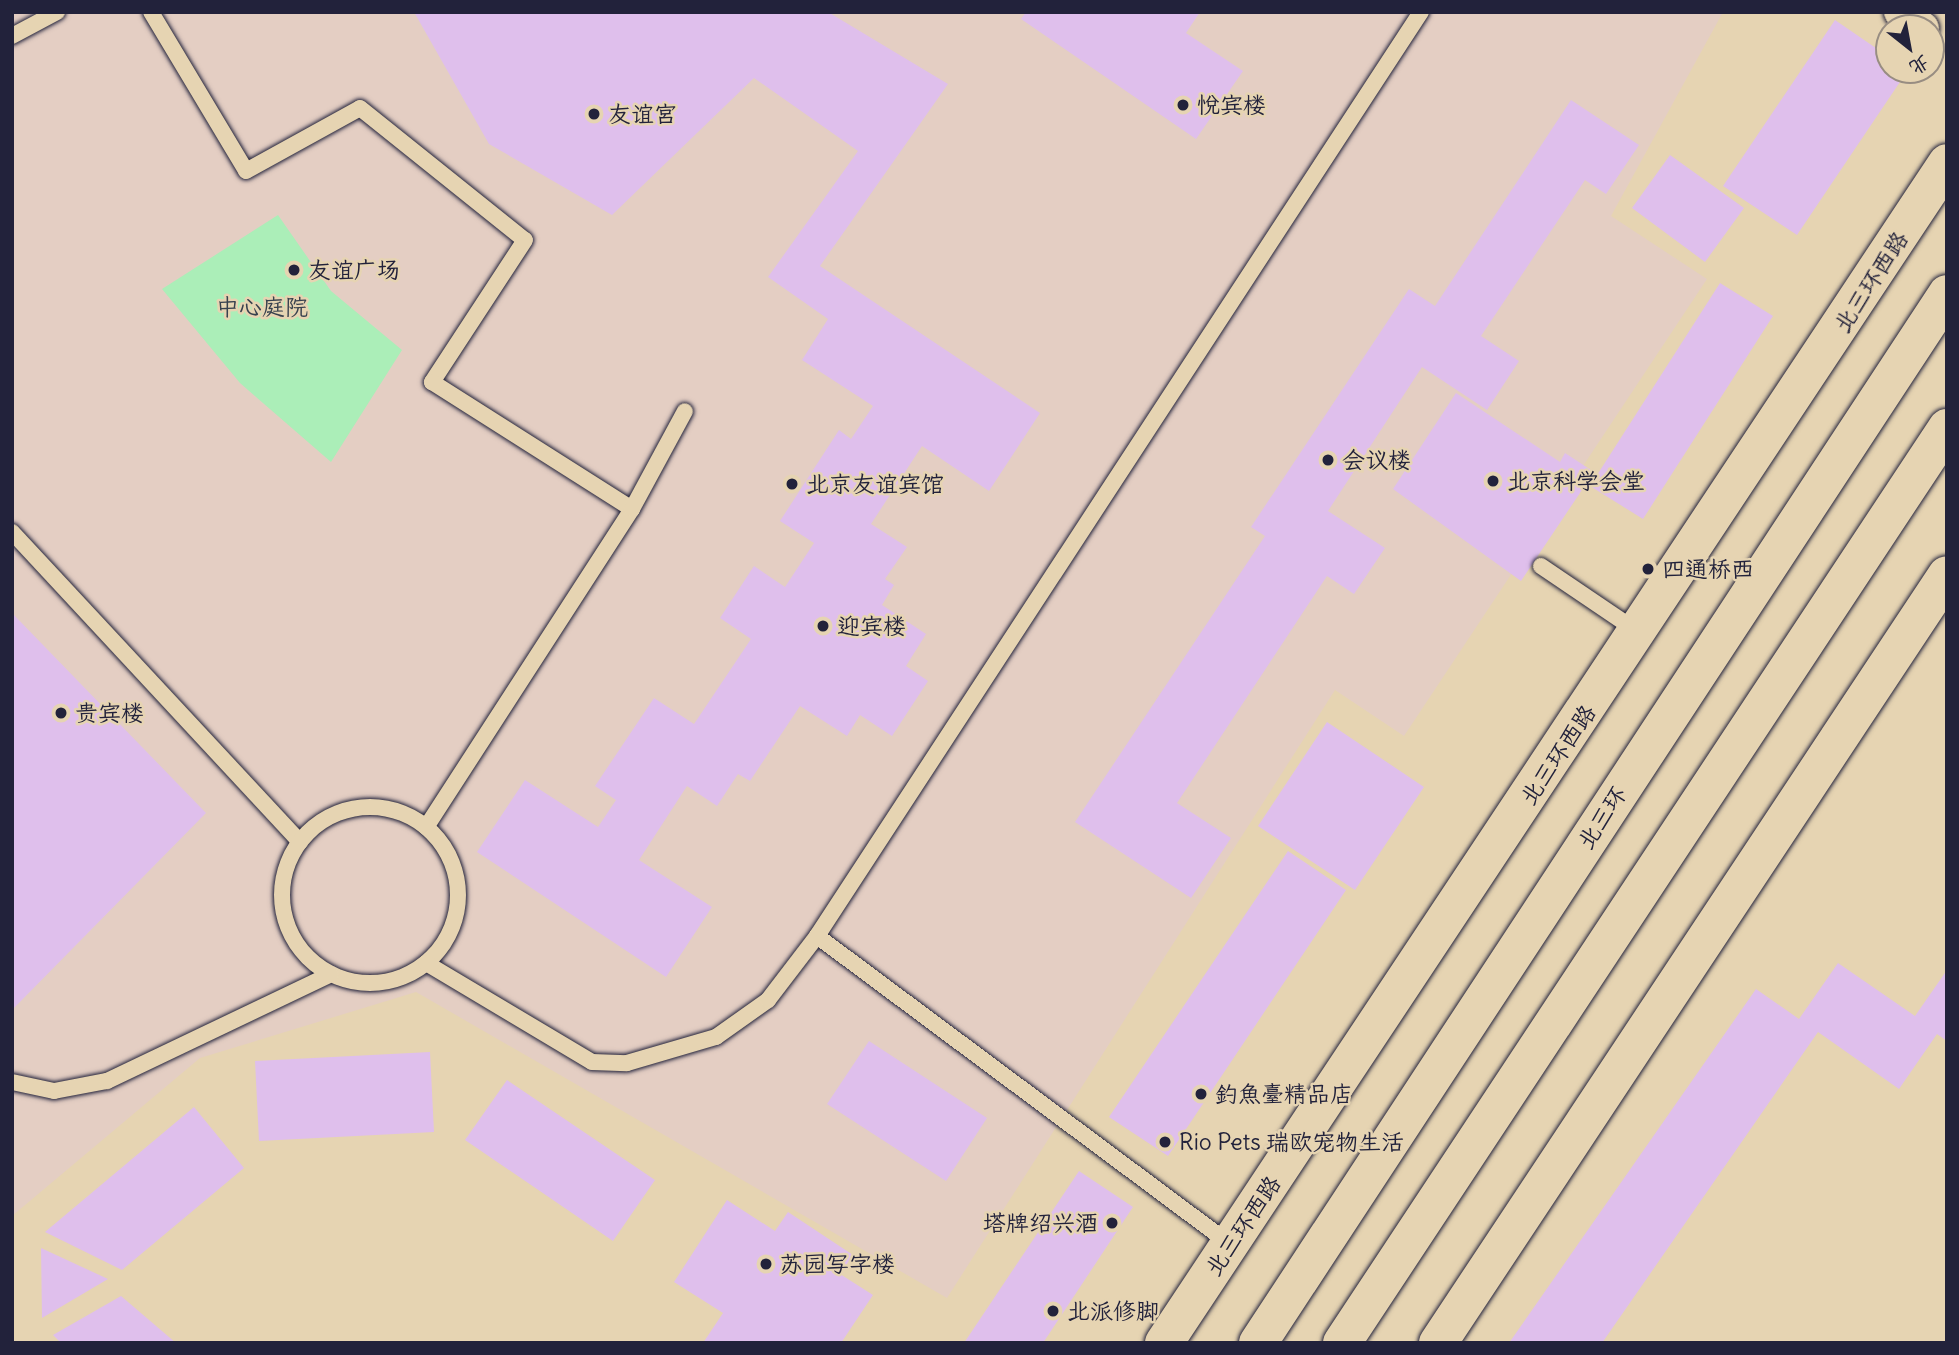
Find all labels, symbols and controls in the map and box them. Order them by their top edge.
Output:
north arrow [1875,14,1945,84]
text: 北 [1905,50,1934,80]
place label: 悅宾楼 [1197,91,1266,119]
marker: 悅宾楼 [1175,97,1191,113]
place label: 友谊宫 [608,100,677,128]
marker: 友谊宫 [586,106,602,122]
street label: 北三环西路 [1828,226,1914,338]
place label: 友谊广场 [308,256,400,284]
marker: 友谊广场 [286,262,302,278]
park label: 中心庭院 [216,293,308,321]
place label: 会议楼 [1342,446,1411,474]
marker: 会议楼 [1320,452,1336,468]
place label: 北京科学会堂 [1507,467,1645,495]
place label: 北京友谊宾馆 [806,470,944,498]
marker: 北京科学会堂 [1485,473,1501,489]
marker: 北京友谊宾馆 [784,476,800,492]
place label: 四通桥西 [1662,555,1754,583]
marker: 四通桥西 [1640,561,1656,577]
place label: 迎宾楼 [837,612,906,640]
marker: 迎宾楼 [815,618,831,634]
place label: 贵宾楼 [75,699,144,727]
street label: 北三环西路 [1514,700,1602,810]
marker: 贵宾楼 [53,705,69,721]
street label: 北三环 [1572,782,1632,854]
place label: 釣魚臺精品店 [1215,1080,1353,1108]
marker: 釣魚臺精品店 [1193,1086,1209,1102]
place label: Rio Pets 瑞欧宠物生活 [1179,1128,1404,1156]
marker: Rio Pets 瑞欧宠物生活 [1157,1134,1173,1150]
street label: 北三环西路 [1199,1171,1287,1281]
place label: 塔牌绍兴酒 [983,1209,1098,1237]
marker: 塔牌绍兴酒 [1104,1215,1120,1231]
place label: 苏园写字楼 [780,1250,895,1278]
marker: 苏园写字楼 [758,1256,774,1272]
place label: 北派修脚 [1067,1297,1159,1325]
marker: 北派修脚 [1045,1303,1061,1319]

